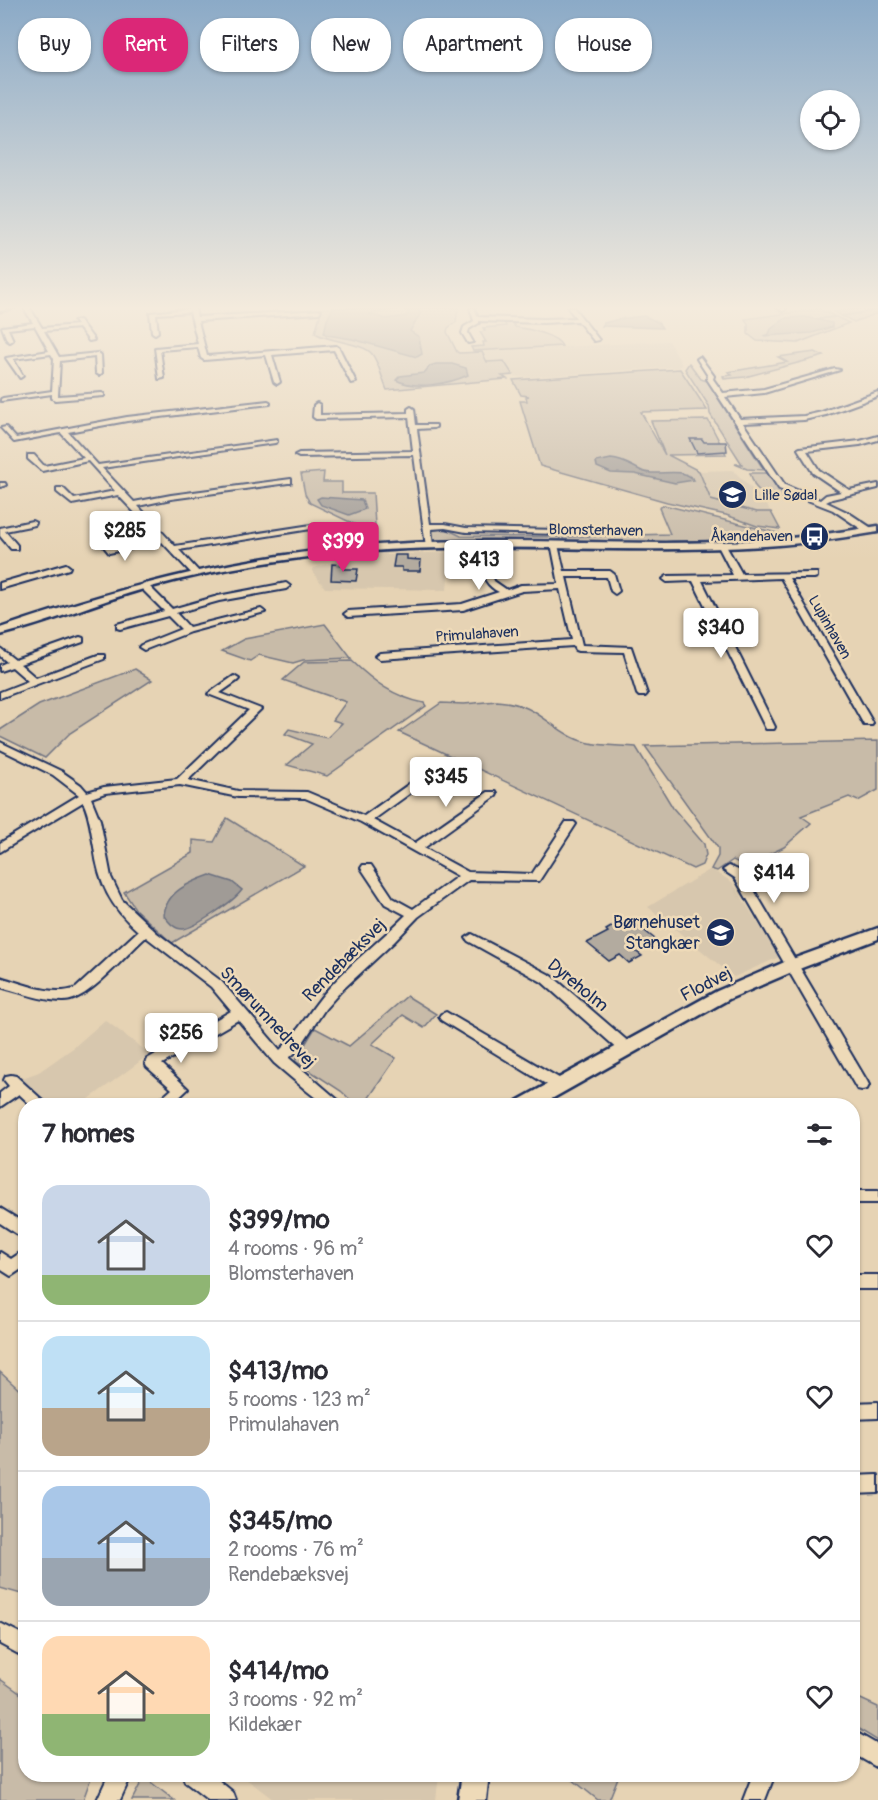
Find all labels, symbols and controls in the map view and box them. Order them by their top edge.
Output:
chip: Buy [18,18,91,72]
chip: Rent [103,18,188,72]
chip: Filters [200,18,299,72]
chip: New [311,18,391,72]
chip: Apartment [403,18,543,72]
chip: House [555,18,652,72]
map controls [800,90,860,150]
button: locate [800,90,860,150]
school or university icon: Lille Sødal [717,479,749,511]
place label: Lille Sødal [754,486,818,505]
pin: $285 [89,511,161,562]
text: $285 [104,518,146,543]
street label: Blomsterhaven [549,520,643,541]
bus stop icon: Åkandehaven [798,520,830,552]
pin: $399 [307,522,379,573]
place label: Åkandehaven [710,526,793,546]
text: $399 [322,529,364,554]
pin: $413 [443,540,515,591]
text: $413 [458,547,500,572]
street label: Lupinhaven [804,592,855,663]
pin: $340 [685,608,757,659]
text: $340 [697,615,745,640]
street label: Primulahaven [435,622,519,647]
pin: $345 [410,757,482,808]
text: $345 [424,764,468,789]
pin: $414 [738,853,810,904]
text: $414 [753,860,795,885]
place label: Børnehuset Stangkær [613,911,701,955]
street label: Rendebæksvej [298,914,391,1007]
school or university icon: Børnehuset Stangkær [705,916,737,948]
street label: Dyreholm [542,954,613,1017]
street label: Smørumnedrevej [215,962,321,1073]
street label: Flodvej [677,962,736,1007]
pin: $256 [145,1013,217,1064]
text: $256 [159,1020,203,1045]
text: 7 homes [42,1118,134,1150]
icon: filters [803,1118,836,1151]
text: $399/mo [228,1204,330,1236]
icon: home [90,1209,162,1281]
icon: heart [803,1229,836,1262]
text: 4 rooms · 96 m² [228,1236,364,1261]
text: Blomsterhaven [228,1261,354,1286]
text: $413/mo [228,1355,328,1387]
icon: home [90,1360,162,1432]
icon: heart [803,1380,836,1413]
text: 5 rooms · 123 m² [228,1387,371,1412]
text: Primulahaven [228,1412,339,1437]
text: $345/mo [228,1505,332,1537]
icon: home [90,1510,162,1582]
icon: heart [803,1530,836,1563]
text: 2 rooms · 76 m² [228,1537,364,1562]
text: Rendebæksvej [228,1562,349,1587]
text: $414/mo [228,1655,329,1687]
icon: home [90,1660,162,1732]
icon: heart [803,1680,836,1713]
text: 3 rooms · 92 m² [228,1687,363,1712]
text: Kildekær [228,1712,302,1737]

